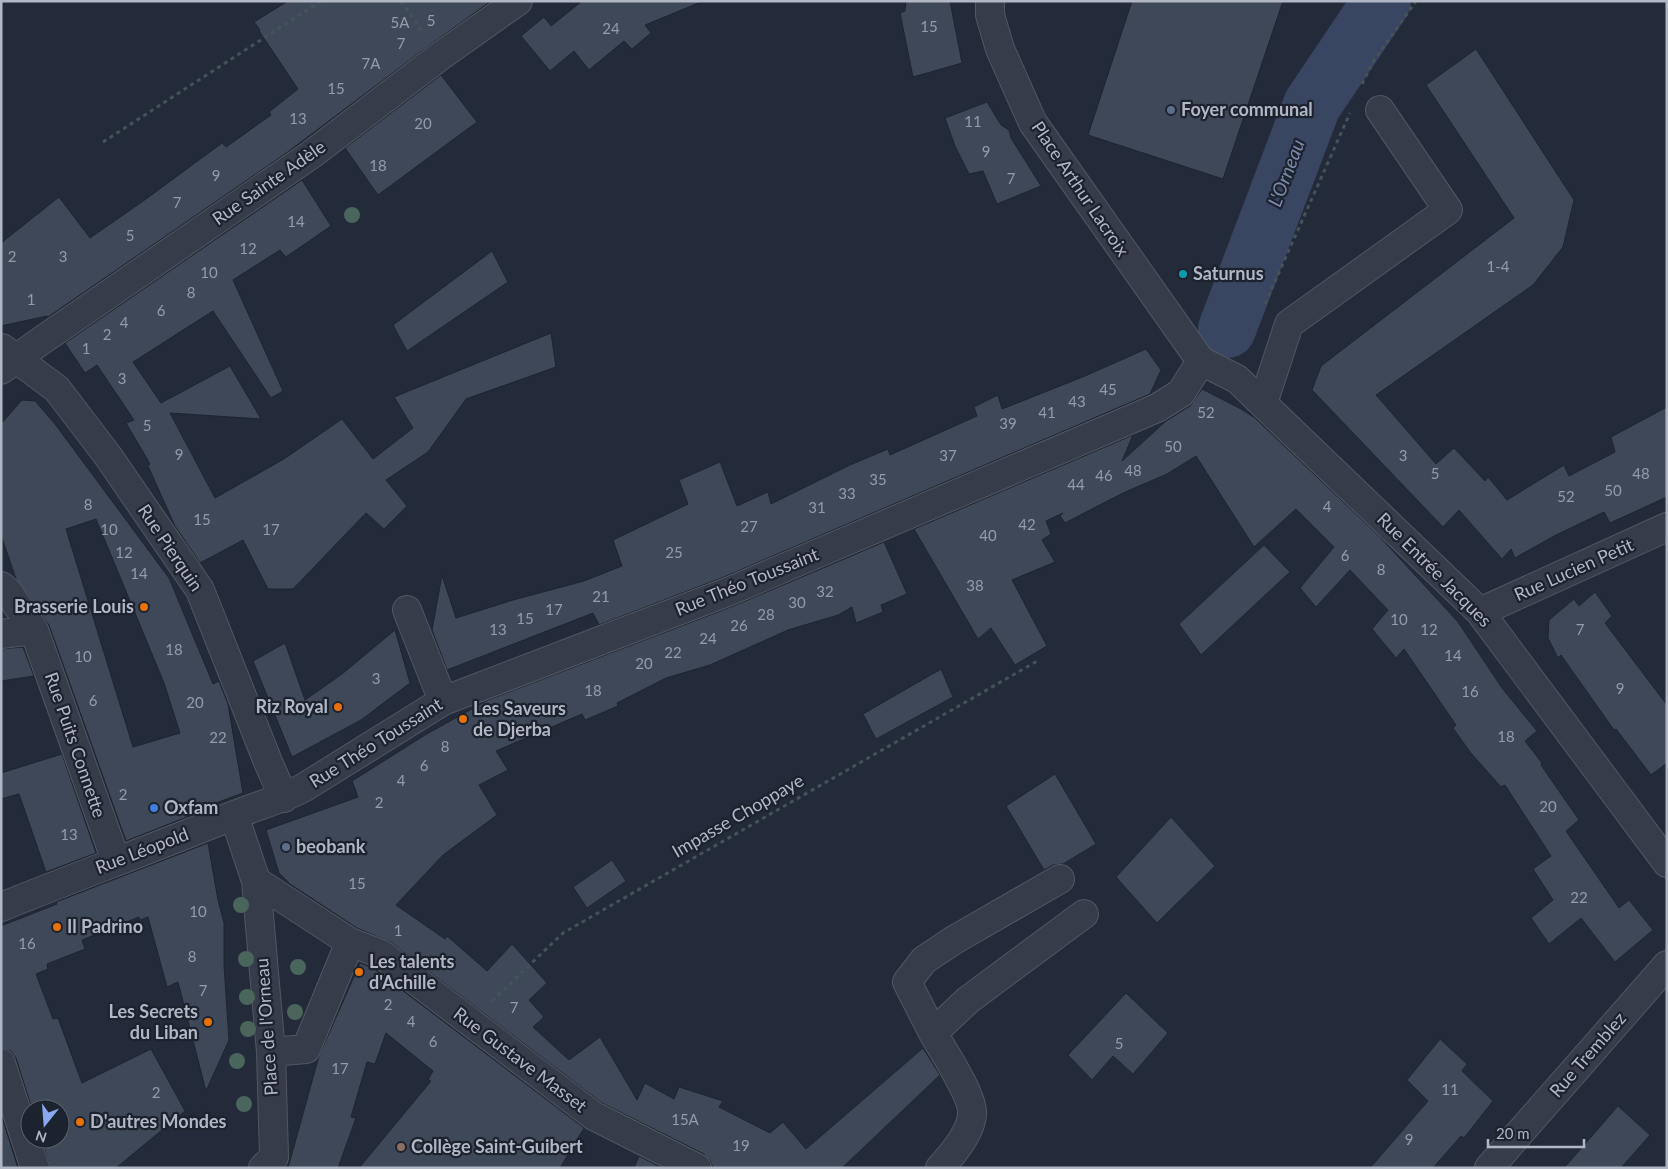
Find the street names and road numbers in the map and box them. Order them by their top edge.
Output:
street label: Place Arthur Lacroix [1027,117,1134,260]
street label: Rue Sainte Adèle [208,135,329,229]
street label: Rue Pierquin [134,500,208,595]
street label: Rue Entrée Jacques [1373,507,1497,631]
street label: Rue Lucien Petit [1511,533,1637,605]
street label: Rue Théo Toussaint [672,542,822,620]
street label: Rue Puits Connette [41,669,111,820]
street label: Rue Théo Toussaint [305,692,447,792]
street label: Impasse Choppaye [668,769,807,862]
street label: Rue Léopold [92,822,191,878]
street label: Place de l'Orneau [250,958,282,1097]
street label: Rue Gustave Masset [450,1002,592,1117]
street label: Rue Tremblez [1544,1007,1630,1101]

